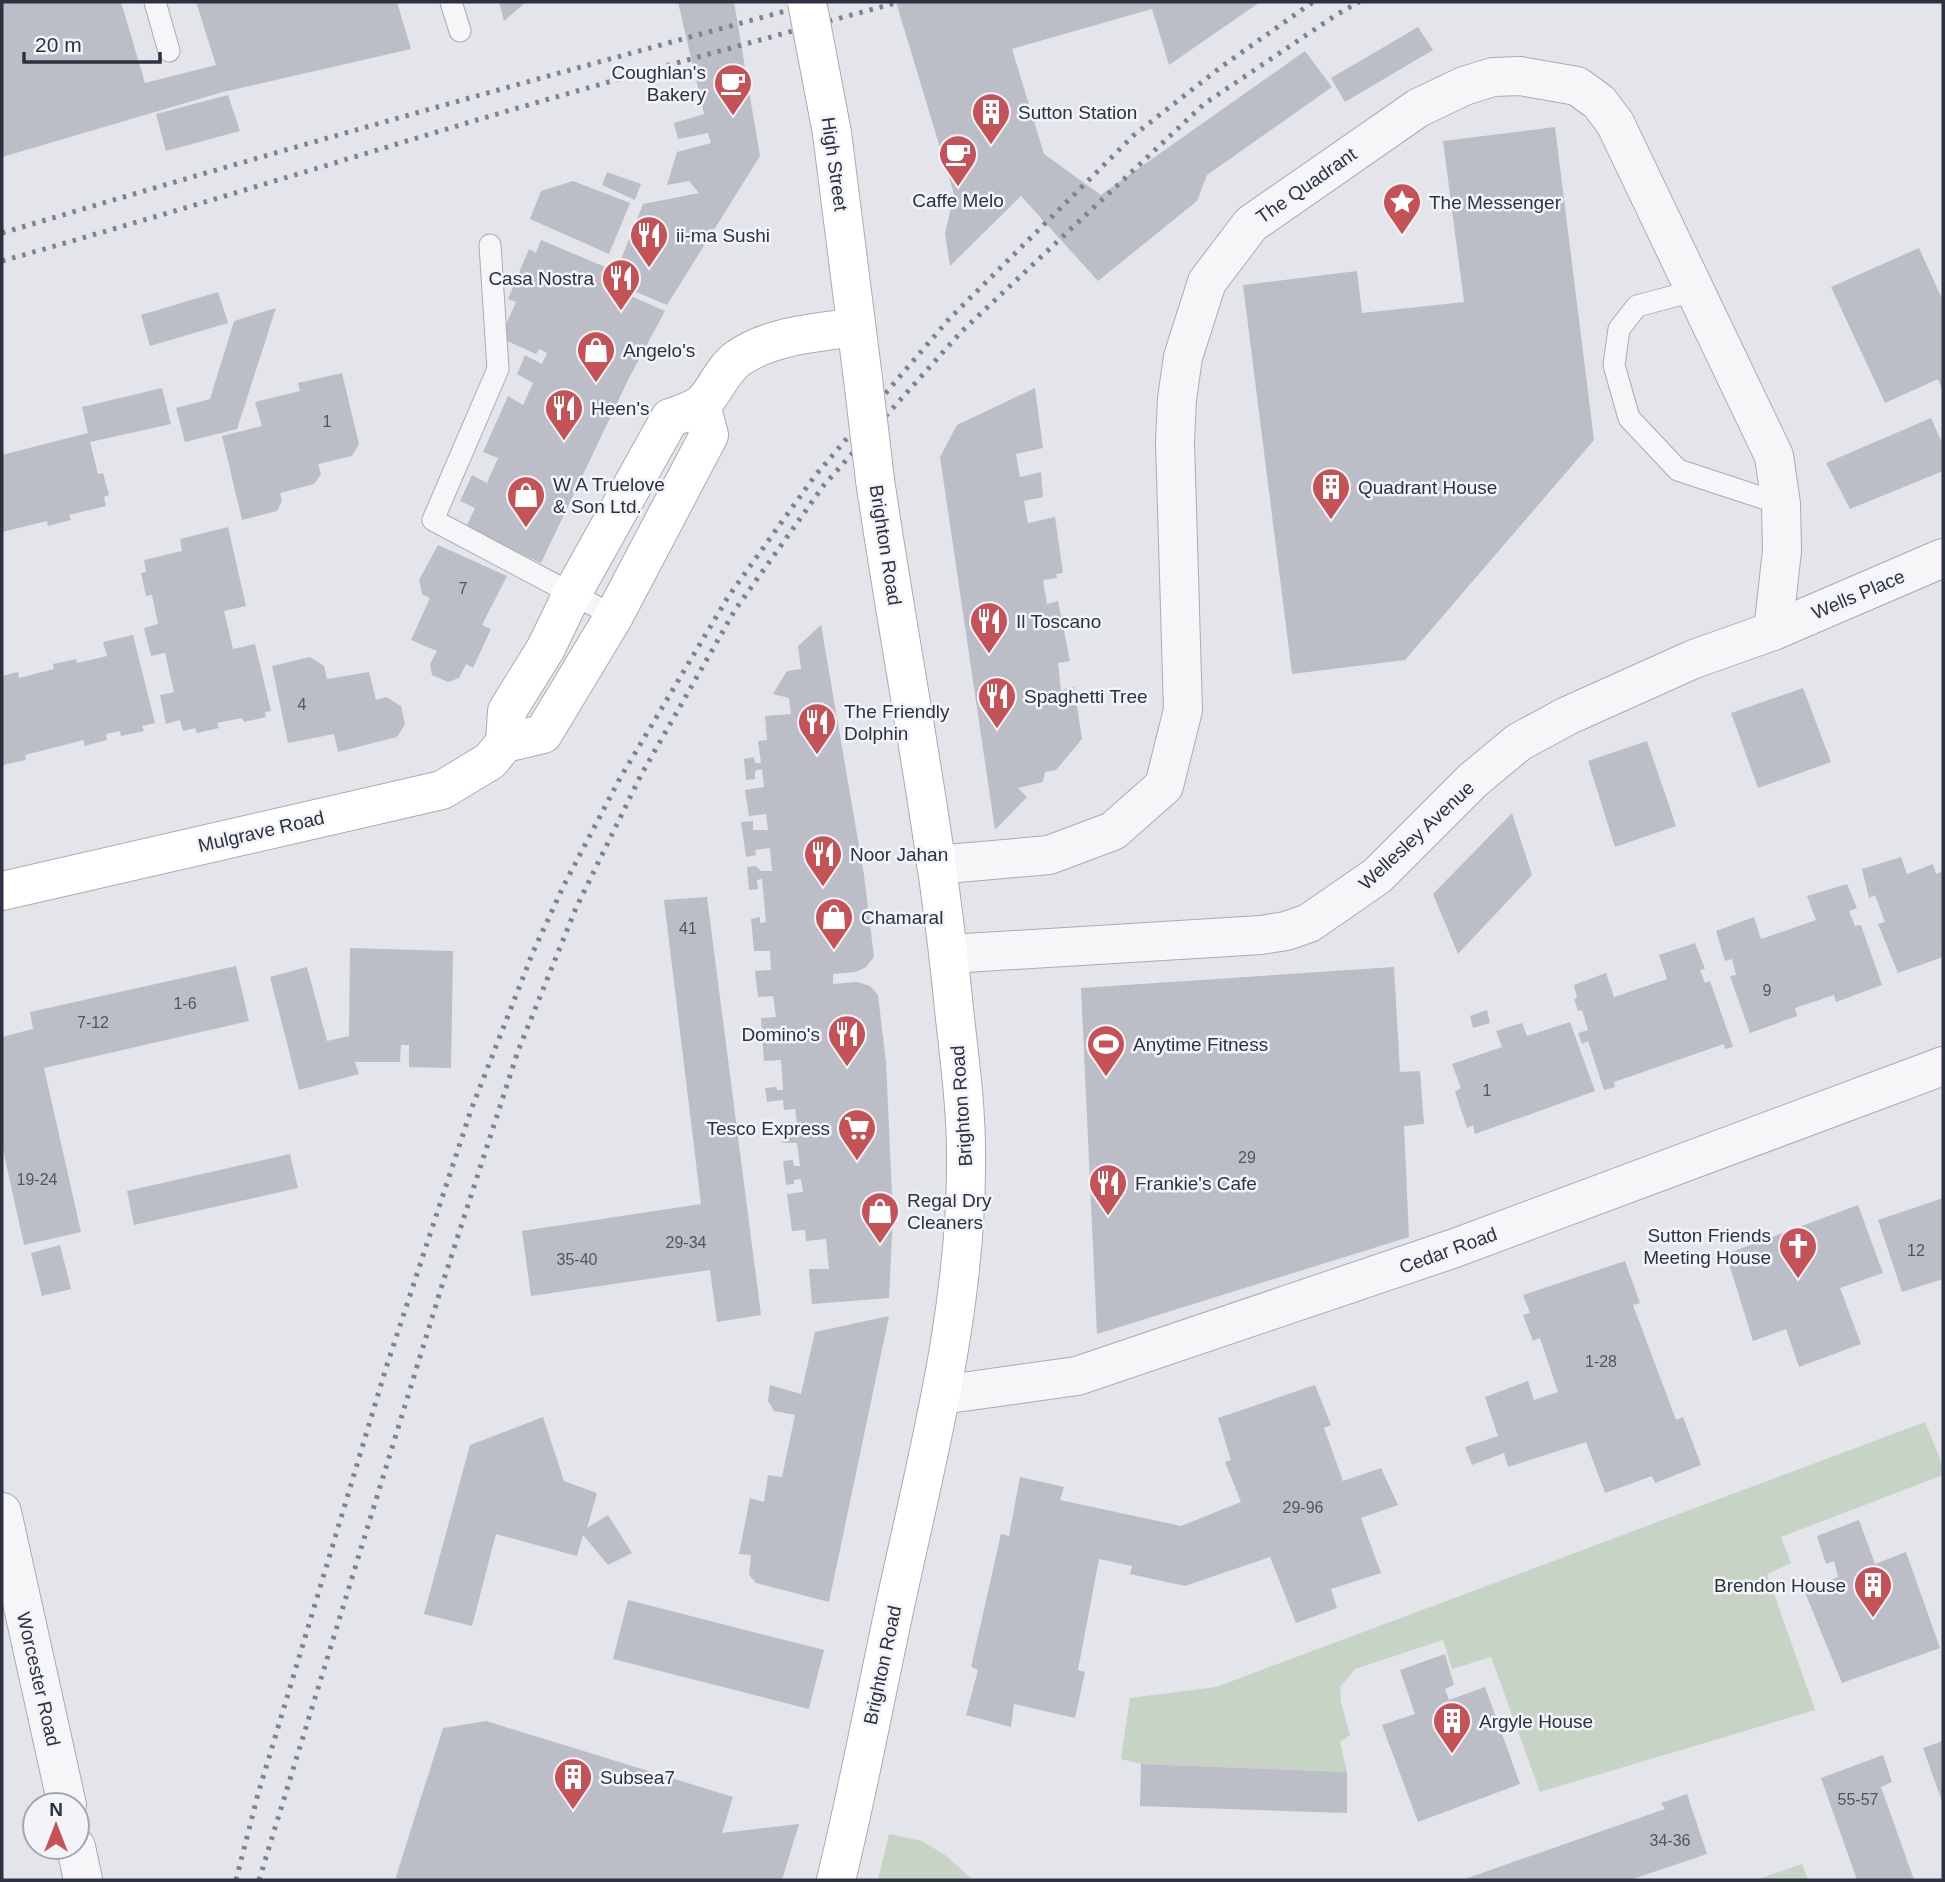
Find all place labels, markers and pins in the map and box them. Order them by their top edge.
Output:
place label: Coughlan's Bakery [612,62,706,105]
cafe icon: Coughlan's Bakery [712,62,754,117]
building icon: Sutton Station [970,91,1012,146]
place label: Sutton Station [1018,102,1137,123]
cafe icon: Caffe Melo [937,133,979,188]
place icon: The Messenger [1381,181,1423,236]
place label: Caffe Melo [912,190,1004,211]
place label: The Messenger [1429,192,1562,213]
restaurant icon: ii-ma Sushi [628,214,670,269]
place label: ii-ma Sushi [676,225,770,246]
restaurant icon: Casa Nostra [600,257,642,312]
place label: Casa Nostra [488,268,594,289]
shop icon: Angelo's [575,329,617,384]
place label: Angelo's [623,340,695,361]
restaurant icon: Heen's [543,387,585,442]
place label: Heen's [591,398,650,419]
building icon: Quadrant House [1310,466,1352,521]
shop icon: W A Truelove & Son Ltd. [505,474,547,529]
place label: W A Truelove & Son Ltd. [553,474,665,517]
place label: Quadrant House [1358,477,1497,498]
restaurant icon: Il Toscano [968,600,1010,655]
place label: Il Toscano [1016,611,1101,632]
restaurant icon: Spaghetti Tree [976,675,1018,730]
place label: Spaghetti Tree [1024,686,1148,707]
restaurant icon: The Friendly Dolphin [796,701,838,756]
place label: The Friendly Dolphin [844,701,950,744]
restaurant icon: Noor Jahan [802,833,844,888]
place label: Noor Jahan [850,844,948,865]
shop icon: Chamaral [813,896,855,951]
place label: Chamaral [861,907,943,928]
restaurant icon: Domino's [826,1013,868,1068]
sports icon: Anytime Fitness [1085,1023,1127,1078]
place label: Domino's [741,1024,820,1045]
place label: Anytime Fitness [1133,1034,1268,1055]
supermarket icon: Tesco Express [836,1107,878,1162]
place label: Tesco Express [706,1118,830,1139]
restaurant icon: Frankie's Cafe [1087,1162,1129,1217]
place label: Frankie's Cafe [1135,1173,1257,1194]
shop icon: Regal Dry Cleaners [859,1190,901,1245]
place label: Regal Dry Cleaners [907,1190,992,1233]
place label: Sutton Friends Meeting House [1643,1225,1771,1268]
church icon: Sutton Friends Meeting House [1777,1225,1819,1280]
building icon: Brendon House [1852,1564,1894,1619]
place label: Brendon House [1714,1575,1846,1596]
building icon: Argyle House [1431,1700,1473,1755]
place label: Argyle House [1479,1711,1593,1732]
building icon: Subsea7 [552,1756,594,1811]
place label: Subsea7 [600,1767,675,1788]

